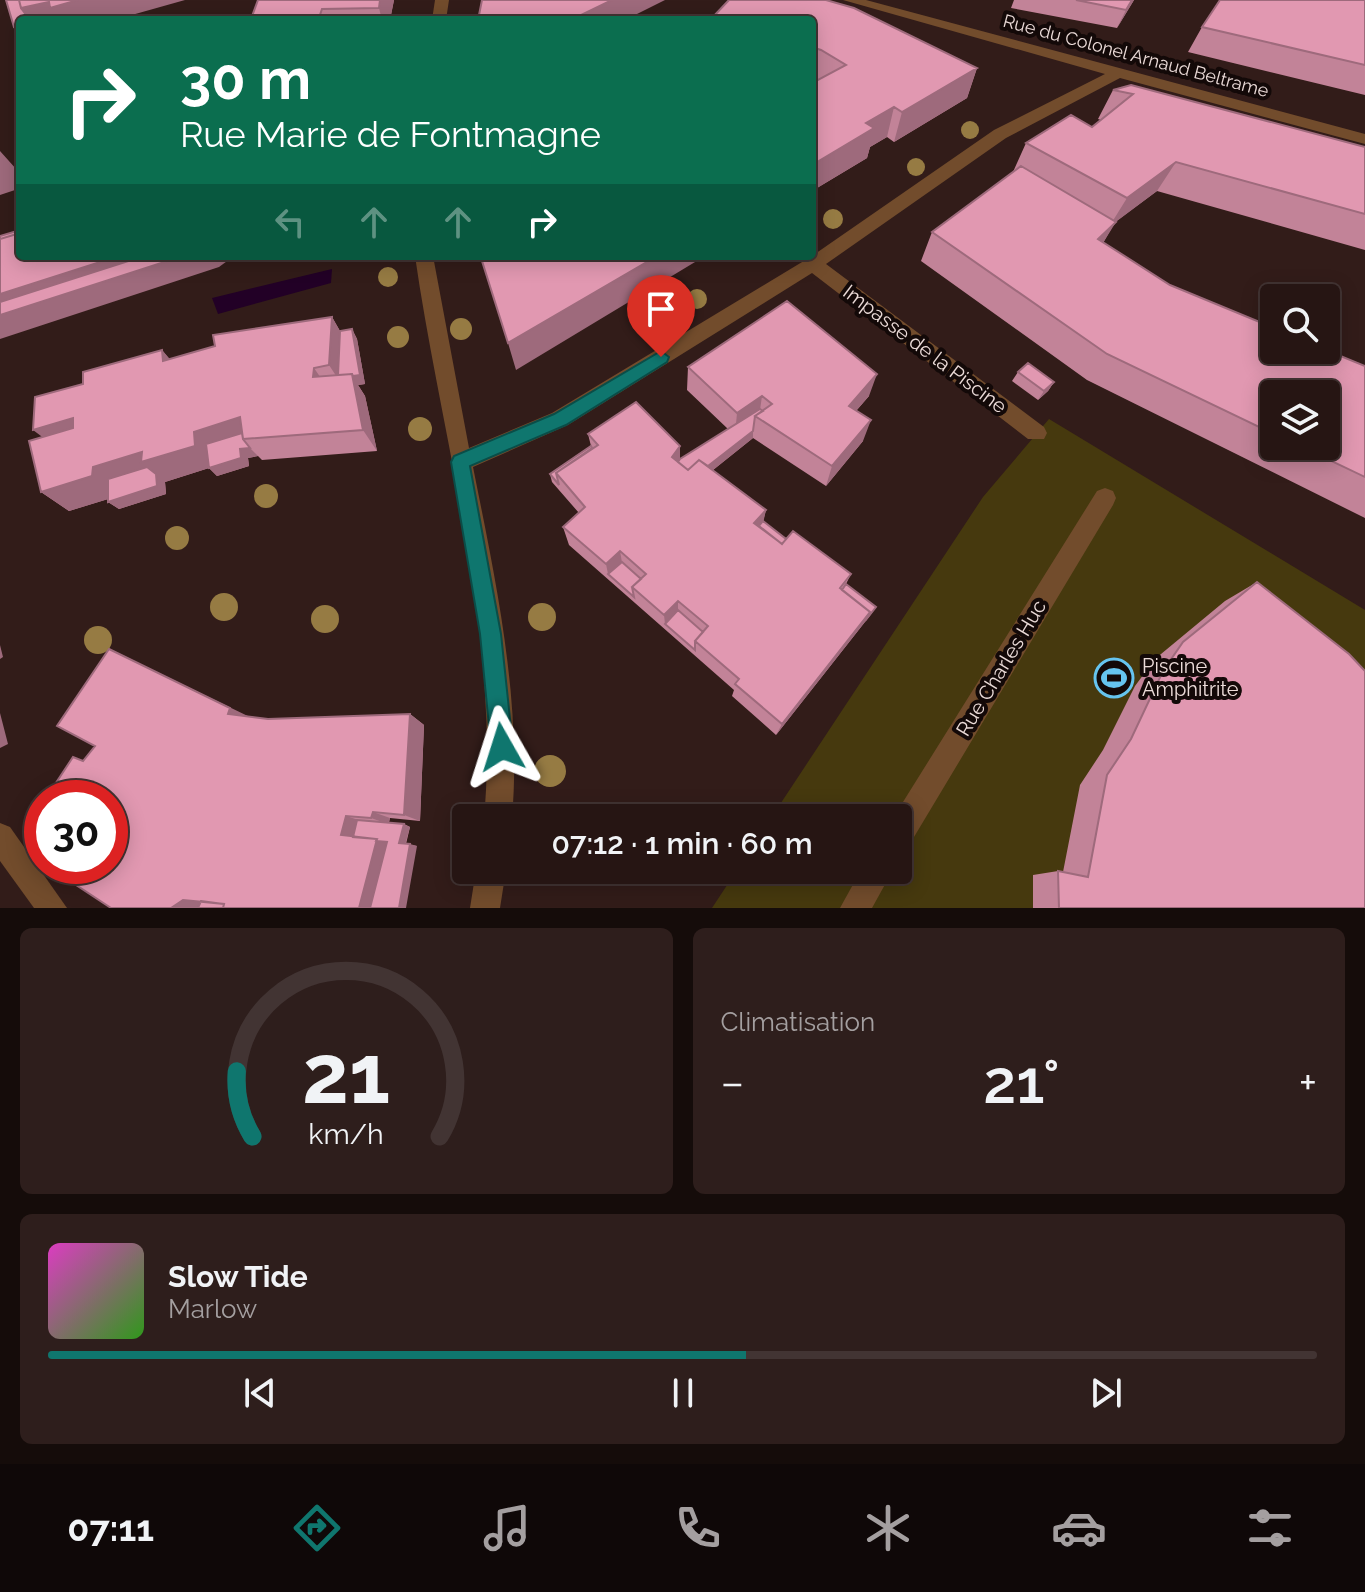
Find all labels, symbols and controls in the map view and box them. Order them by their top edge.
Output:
street label: Rue du Colonel Arnaud Beltrame [1001,10,1272,101]
text: 30 m [180,46,311,112]
icon: right [48,48,152,152]
text: Rue Marie de Fontmagne [180,113,601,155]
icon: left [268,200,312,244]
icon: ahead [352,200,396,244]
icon: ahead [436,200,480,244]
icon: right [520,200,564,244]
pin [627,275,695,357]
street label: Impasse de la Piscine [838,280,1012,419]
map controls [1260,284,1340,460]
button: search [1260,284,1340,364]
icon: arrive [639,287,683,331]
button: layers [1260,380,1340,460]
street label: Rue Charles Huc [951,596,1051,740]
place label: Piscine Amphitrite [1142,654,1239,701]
sports icon: Piscine Amphitrite [1093,657,1135,699]
position arrow [460,705,544,789]
speed limit sign: 30 [24,780,128,884]
text: 07:12 · 1 min · 60 m [552,826,812,861]
text: Climatisation [721,1007,875,1037]
text: 21 [302,1025,390,1122]
text: 21° [983,1047,1060,1117]
text: − [721,1057,744,1108]
text: + [1299,1057,1317,1108]
text: km/h [309,1117,384,1151]
text: Slow Tide [168,1259,308,1294]
text: Marlow [168,1294,257,1324]
icon: previous [238,1371,282,1415]
icon: pause [661,1371,705,1415]
icon: next [1084,1371,1128,1415]
icon: directions [289,1500,345,1556]
icon: music [479,1500,535,1556]
icon: phone [670,1500,726,1556]
icon: climate [860,1500,916,1556]
icon: car [1051,1500,1107,1556]
icon: filters [1242,1500,1298,1556]
text: 07:11 [67,1507,154,1549]

